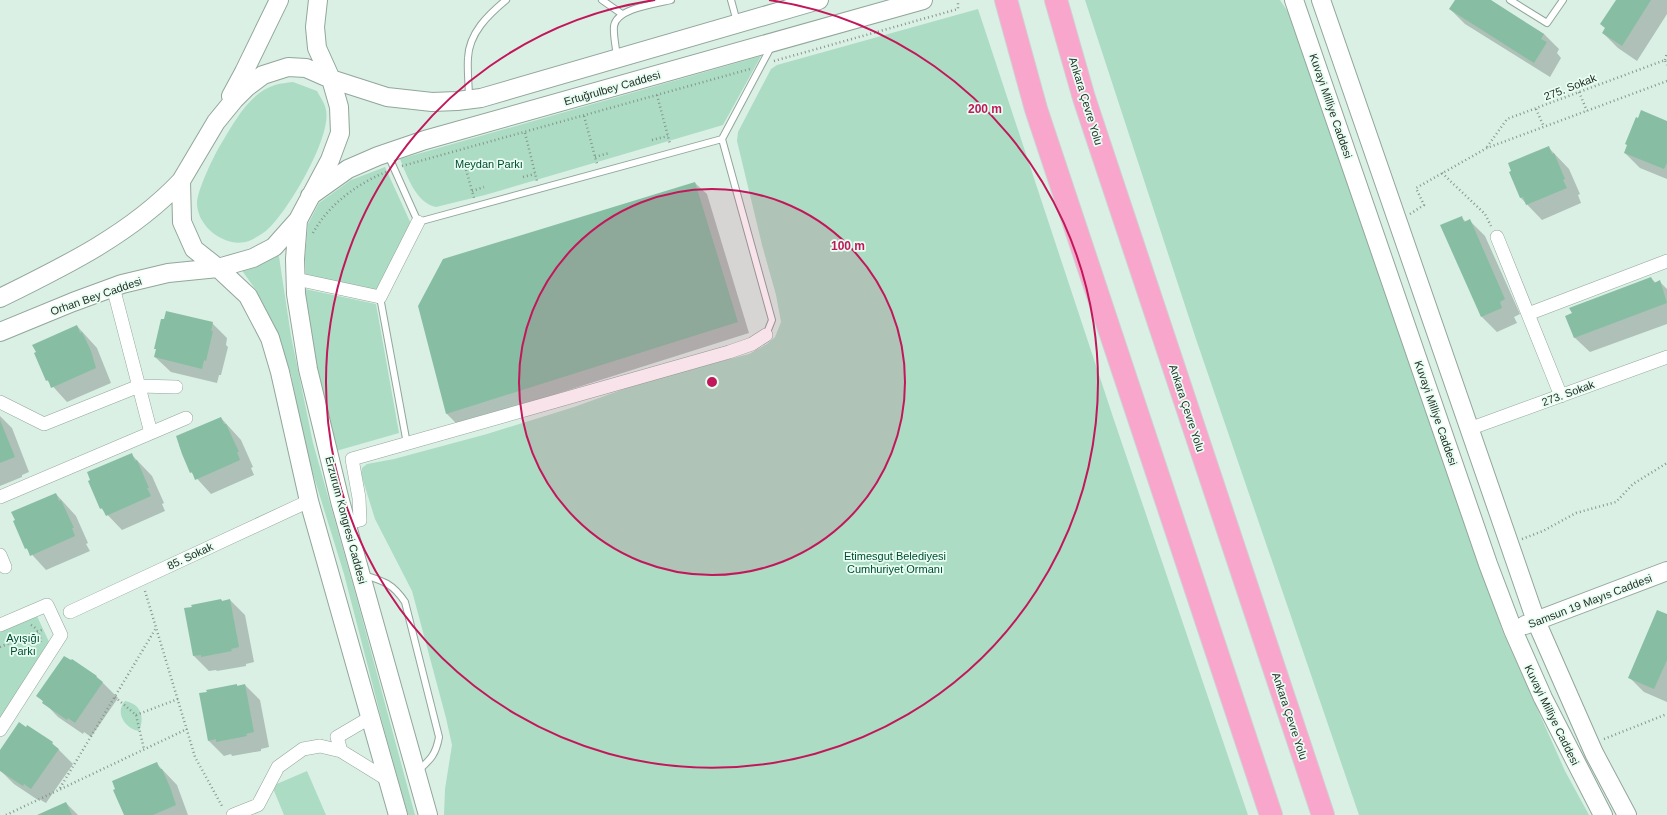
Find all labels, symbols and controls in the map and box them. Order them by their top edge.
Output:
street label: Kuvayi Milliye Caddesi [1307,52,1355,160]
street label: Ankara Çevre Yolu [1067,56,1105,146]
street label: Ertuğrulbey Caddesi [562,68,662,108]
street label: 275. Sokak [1542,71,1598,102]
text: 200 m [968,102,1002,116]
park label: Meydan Parkı [455,158,523,170]
text: 100 m [831,239,865,253]
street label: Orhan Bey Caddesi [49,275,143,317]
street label: Kuvayi Milliye Caddesi [1412,359,1460,467]
street label: Ankara Çevre Yolu [1167,363,1207,453]
centre of rings [705,375,719,389]
street label: 273. Sokak [1540,378,1596,408]
street label: Erzurum Kongresi Caddesi [323,455,369,585]
street label: 85. Sokak [165,540,215,572]
park label: Etimesgut Belediyesi Cumhuriyet Ormanı [844,550,946,575]
street label: Samsun 19 Mayıs Caddesi [1526,572,1654,630]
park label: Ayışığı Parkı [6,632,40,657]
street label: Kuvayi Milliye Caddesi [1522,663,1582,767]
street label: Ankara Çevre Yolu [1270,671,1310,761]

